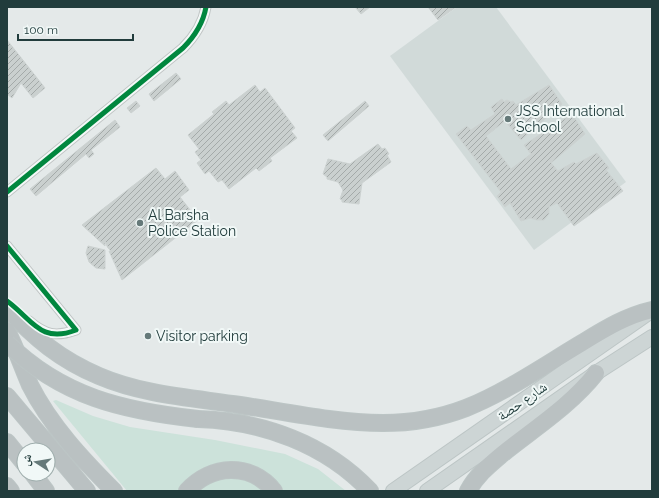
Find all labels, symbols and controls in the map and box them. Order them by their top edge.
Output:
scale bar [18,16,133,42]
text: 100 m [24,23,58,37]
place label: JSS International School [516,103,624,135]
marker: JSS International School [503,114,513,124]
place label: Al Barsha Police Station [148,207,236,239]
marker: Al Barsha Police Station [135,218,145,228]
place label: Visitor parking [156,328,248,344]
marker: Visitor parking [143,331,153,341]
street label: شارع حصة [494,378,551,425]
north arrow [16,442,56,482]
text: ش [19,453,35,467]

